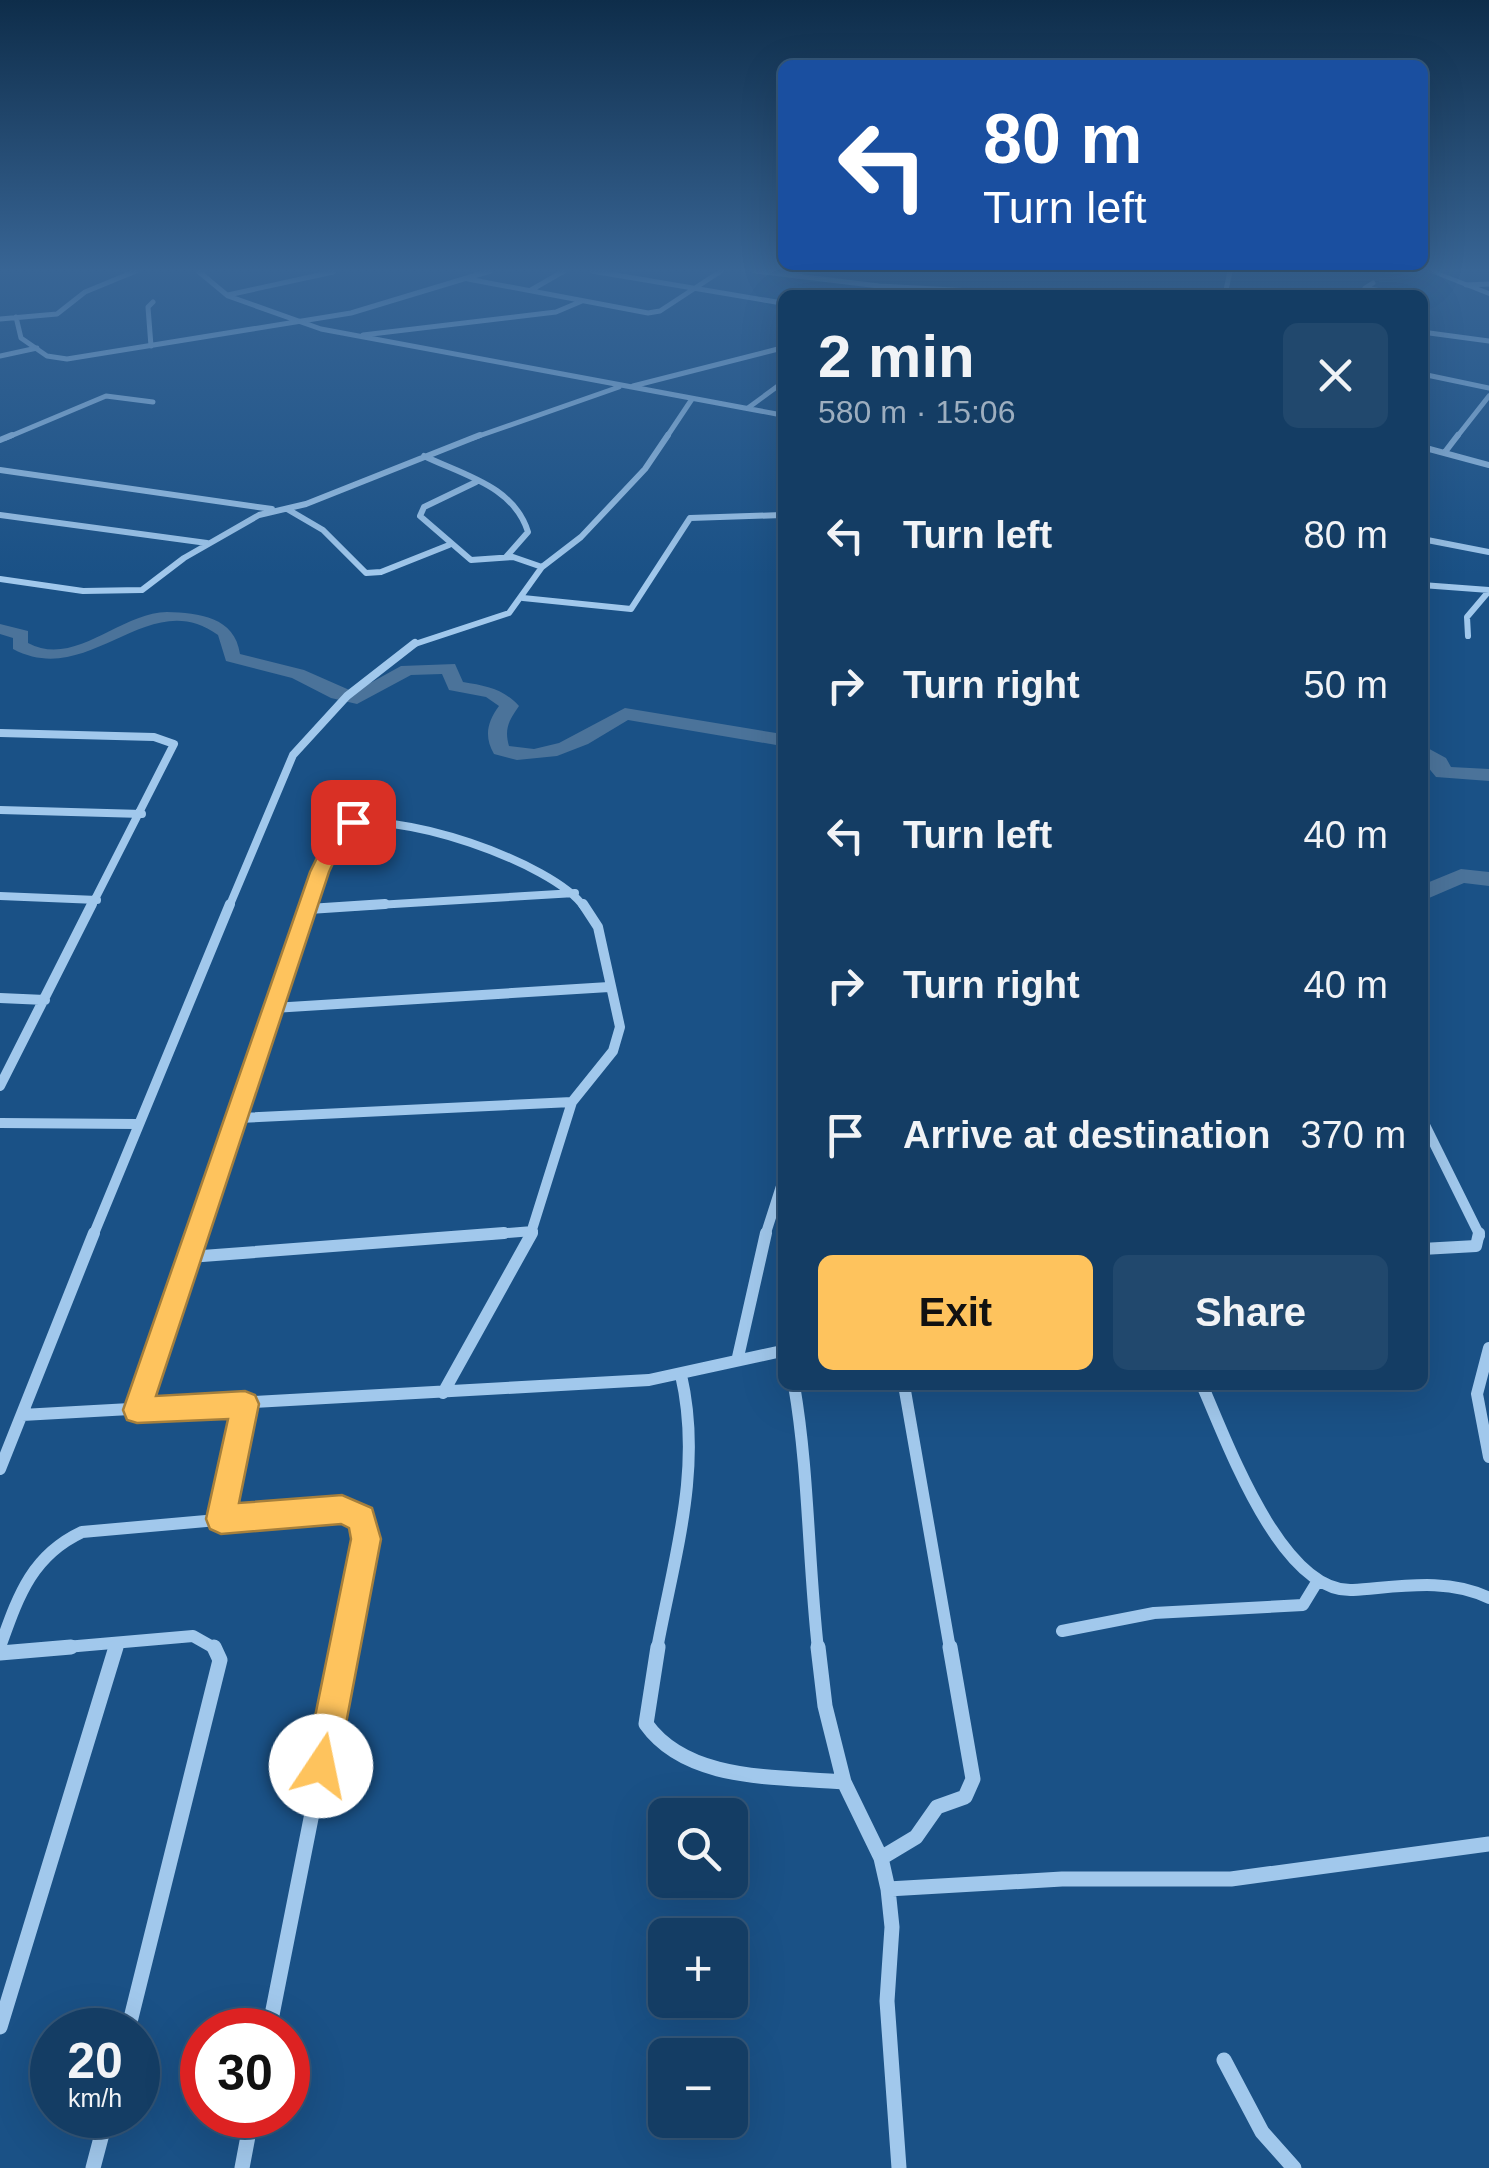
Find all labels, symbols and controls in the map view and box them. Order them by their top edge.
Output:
icon: left [818,100,948,230]
text: 80 m [983,100,1143,178]
text: Turn left [983,182,1146,233]
text: 2 min [818,323,975,390]
button: close [1283,323,1388,428]
text: 580 m · 15:06 [818,394,1015,430]
icon: left [818,508,873,563]
text: Turn left [903,514,1052,556]
text: 80 m [1304,514,1388,556]
icon: right [818,658,873,713]
text: Turn right [903,664,1080,706]
text: 50 m [1304,664,1388,706]
pin [311,780,396,865]
icon: arrive [326,795,381,850]
icon: left [818,808,873,863]
text: Turn left [903,814,1052,856]
text: 40 m [1304,814,1388,856]
icon: right [818,958,873,1013]
text: Turn right [903,964,1080,1006]
text: 40 m [1304,964,1388,1006]
icon: arrive [818,1108,873,1163]
text: Arrive at destination [903,1114,1270,1156]
text: 370 m [1300,1114,1406,1156]
button: Exit [818,1255,1093,1370]
button: Share [1113,1255,1388,1370]
position arrow [269,1714,373,1818]
map controls [648,1798,748,2138]
button: search [648,1798,748,1898]
button: + [648,1918,748,2018]
speed limit sign: 30 [180,2008,310,2138]
text: 20 [67,2033,123,2089]
button: − [648,2038,748,2138]
text: km/h [68,2084,122,2112]

